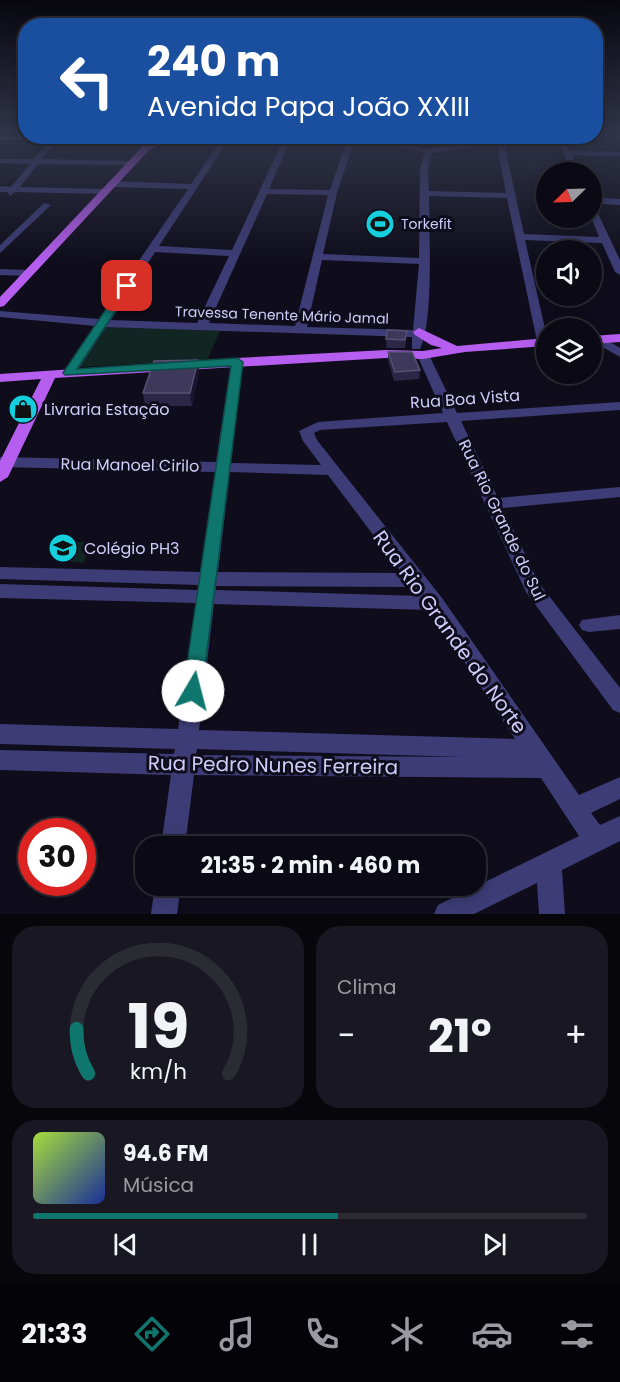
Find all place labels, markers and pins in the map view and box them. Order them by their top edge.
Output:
sports icon: Torkefit [364,208,396,240]
place label: Torkefit [401,214,452,234]
pin [101,260,152,311]
shop icon: Livraria Estação [7,393,39,425]
place label: Livraria Estação [44,398,170,421]
school or university icon: Colégio PH3 [47,532,79,564]
place label: Colégio PH3 [84,537,179,560]

